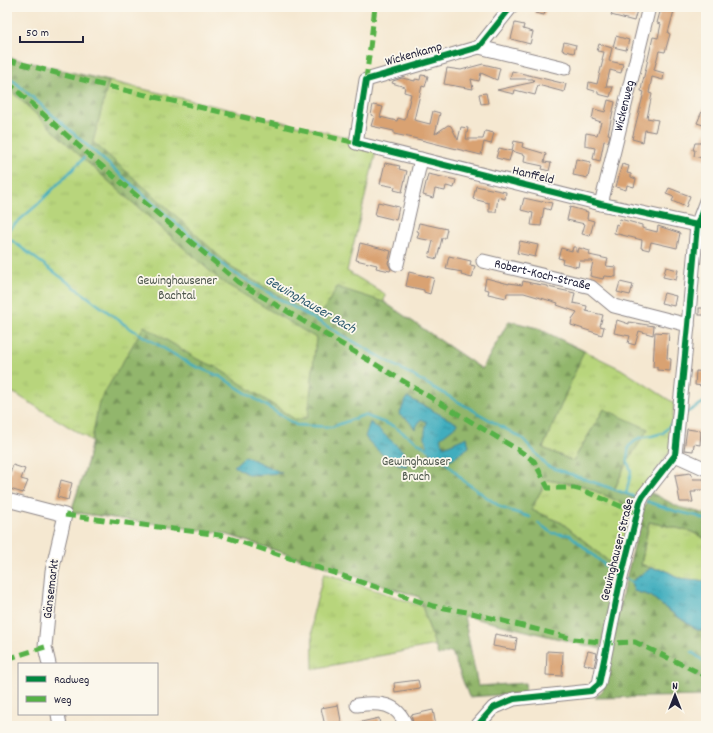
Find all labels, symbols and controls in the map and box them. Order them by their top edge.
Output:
scale bar [20,18,83,44]
text: 50 m [26,25,49,42]
street label: Wickenkamp [383,38,445,72]
street label: Wickenweg [610,78,640,133]
street label: Hanffeld [510,162,556,190]
street label: Robert-Koch-Straße [492,255,593,296]
water label: Gewinghauser Bach [261,271,360,339]
park label: Gewinghausener Bachtal [137,272,217,306]
park label: Gewinghauser Bruch [382,453,450,487]
street label: Gewinghauser Straße [596,497,640,603]
street label: Gänsemarkt [39,558,65,620]
legend [18,663,158,715]
text: Radweg [54,672,89,689]
north arrow [655,675,695,715]
text: N [672,679,678,695]
text: Weg [54,692,71,709]

